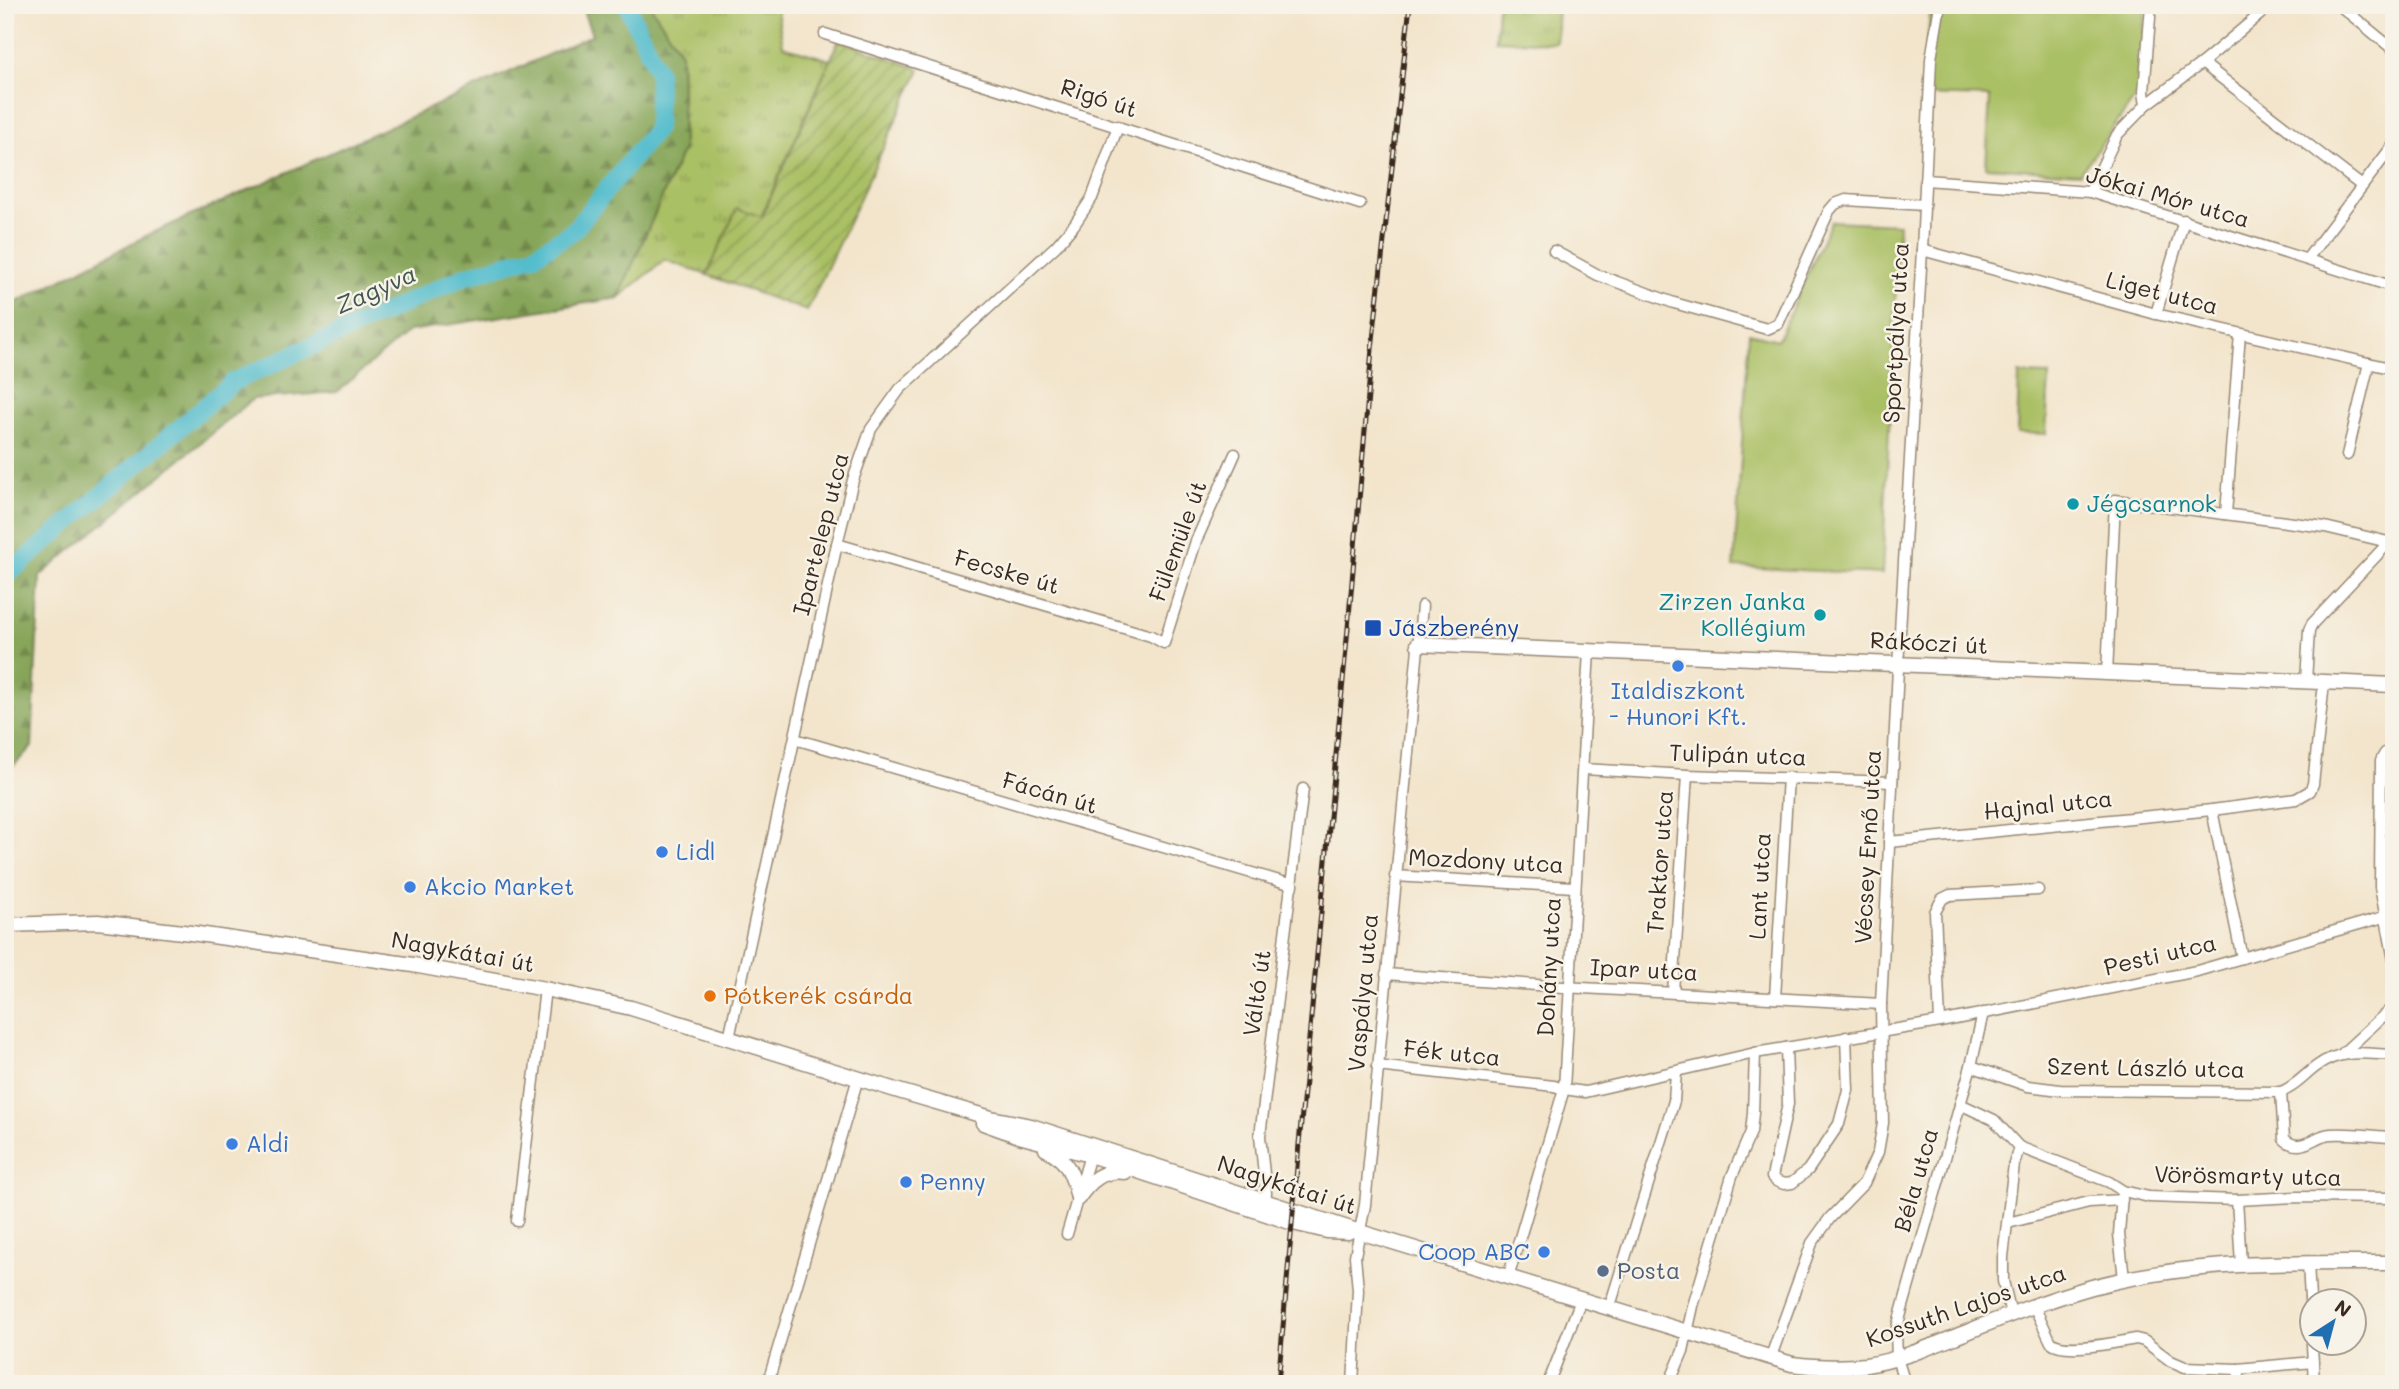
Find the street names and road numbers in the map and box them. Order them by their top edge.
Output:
street label: Rigó út [1057,71,1141,123]
street label: Jókai Mór utca [2083,158,2253,234]
street label: Sportpálya utca [1875,242,1915,424]
street label: Liget utca [2103,264,2222,320]
street label: Ipartelep utca [785,449,855,618]
street label: Fülemüle út [1141,476,1213,605]
street label: Fecske út [951,542,1063,600]
street label: Rákóczi út [1869,624,1989,660]
street label: Tulipán utca [1669,737,1807,771]
street label: Vécsey Ernő utca [1847,749,1887,945]
street label: Fácán út [999,764,1101,820]
street label: Hajnal utca [1982,782,2114,826]
street label: Traktor utca [1639,789,1679,935]
street label: Lant utca [1741,832,1777,940]
street label: Mozdony utca [1408,841,1565,879]
street label: Dohány utca [1529,897,1567,1037]
street label: Vaspálya utca [1340,912,1384,1073]
street label: Nagykátai út [389,924,537,978]
street label: Pesti utca [2101,927,2219,982]
street label: Váltó út [1235,948,1277,1038]
street label: Ipar utca [1589,951,1699,987]
street label: Fék utca [1402,1032,1502,1072]
street label: Szent László utca [2047,1050,2245,1084]
street label: Béla utca [1886,1124,1944,1235]
street label: Nagykátai út [1214,1147,1361,1221]
street label: Vörösmarty utca [2154,1158,2342,1192]
street label: Kossuth Lajos utca [1862,1257,2070,1353]

